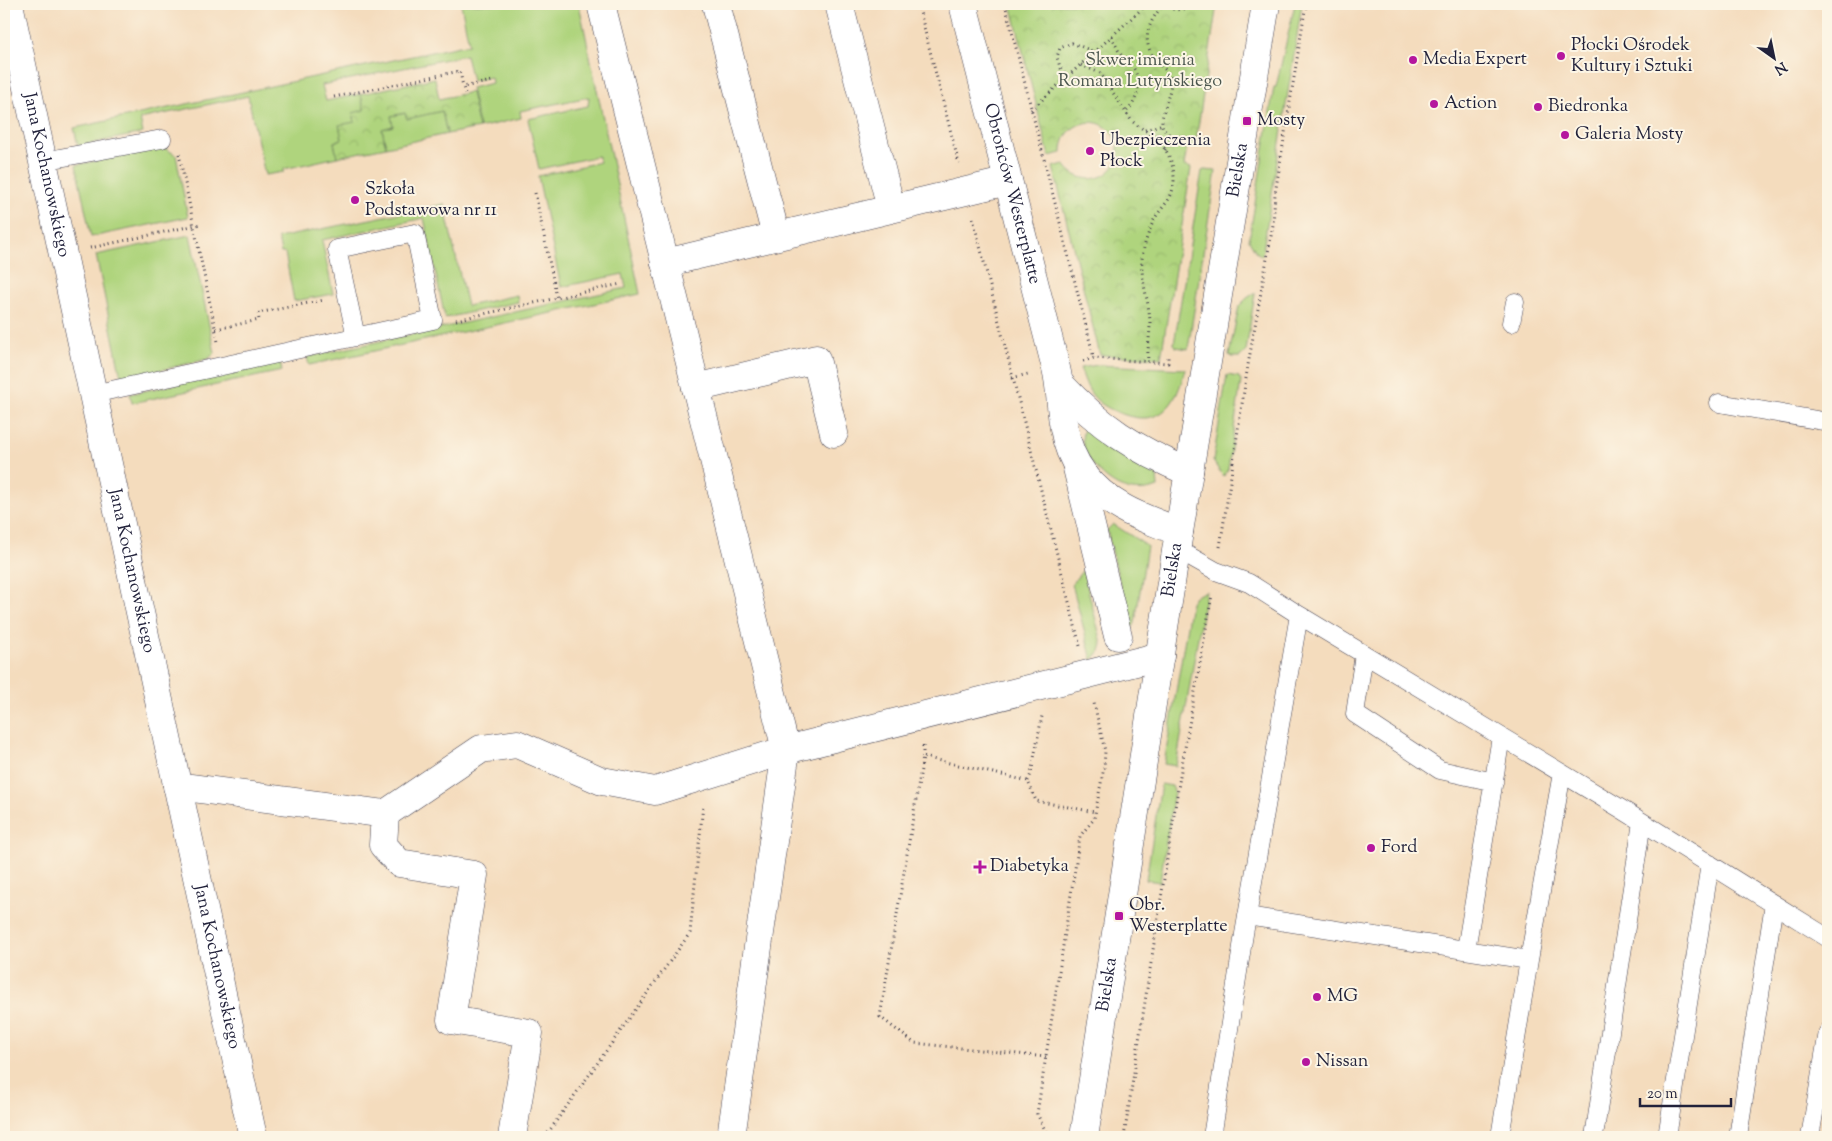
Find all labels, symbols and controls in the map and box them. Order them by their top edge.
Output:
north arrow [1750,32,1800,82]
place label: Płocki Ośrodek Kultury i Sztuki [1571,33,1693,80]
place label: Media Expert [1423,47,1527,73]
park label: Skwer imienia Romana Lutyńskiego [1058,48,1222,95]
marker: Płocki Ośrodek Kultury i Sztuki [1555,50,1567,62]
marker: Media Expert [1407,54,1419,66]
text: N [1770,56,1790,79]
street label: Jana Kochanowskiego [15,89,76,260]
place label: Action [1444,91,1498,117]
place label: Biedronka [1548,94,1628,120]
marker: Action [1428,98,1440,110]
street label: Obrońców Westerplatte [976,101,1047,287]
marker: Biedronka [1532,101,1544,113]
place label: Mosty [1257,108,1305,134]
marker: Mosty [1241,115,1253,127]
place label: Galeria Mosty [1575,122,1684,148]
place label: Ubezpieczenia Płock [1100,128,1211,175]
marker: Galeria Mosty [1559,129,1571,141]
street label: Bielska [1221,141,1256,199]
marker: Ubezpieczenia Płock [1084,145,1096,157]
place label: Szkoła Podstawowa nr 11 [365,177,497,224]
marker: Szkoła Podstawowa nr 11 [349,194,361,206]
street label: Jana Kochanowskiego [101,485,161,656]
street label: Bielska [1156,541,1190,599]
place label: Ford [1381,835,1417,861]
marker: Ford [1365,842,1377,854]
place label: Diabetyka [990,854,1069,880]
marker: Diabetyka [974,861,986,873]
street label: Jana Kochanowskiego [186,881,247,1052]
place label: Obr. Westerplatte [1129,893,1228,940]
marker: Obr. Westerplatte [1113,910,1125,922]
street label: Bielska [1091,956,1125,1014]
place label: MG [1327,984,1358,1010]
marker: MG [1311,991,1323,1003]
place label: Nissan [1316,1049,1369,1075]
marker: Nissan [1300,1056,1312,1068]
scale bar [1640,1076,1731,1108]
text: 20 m [1647,1084,1678,1105]

